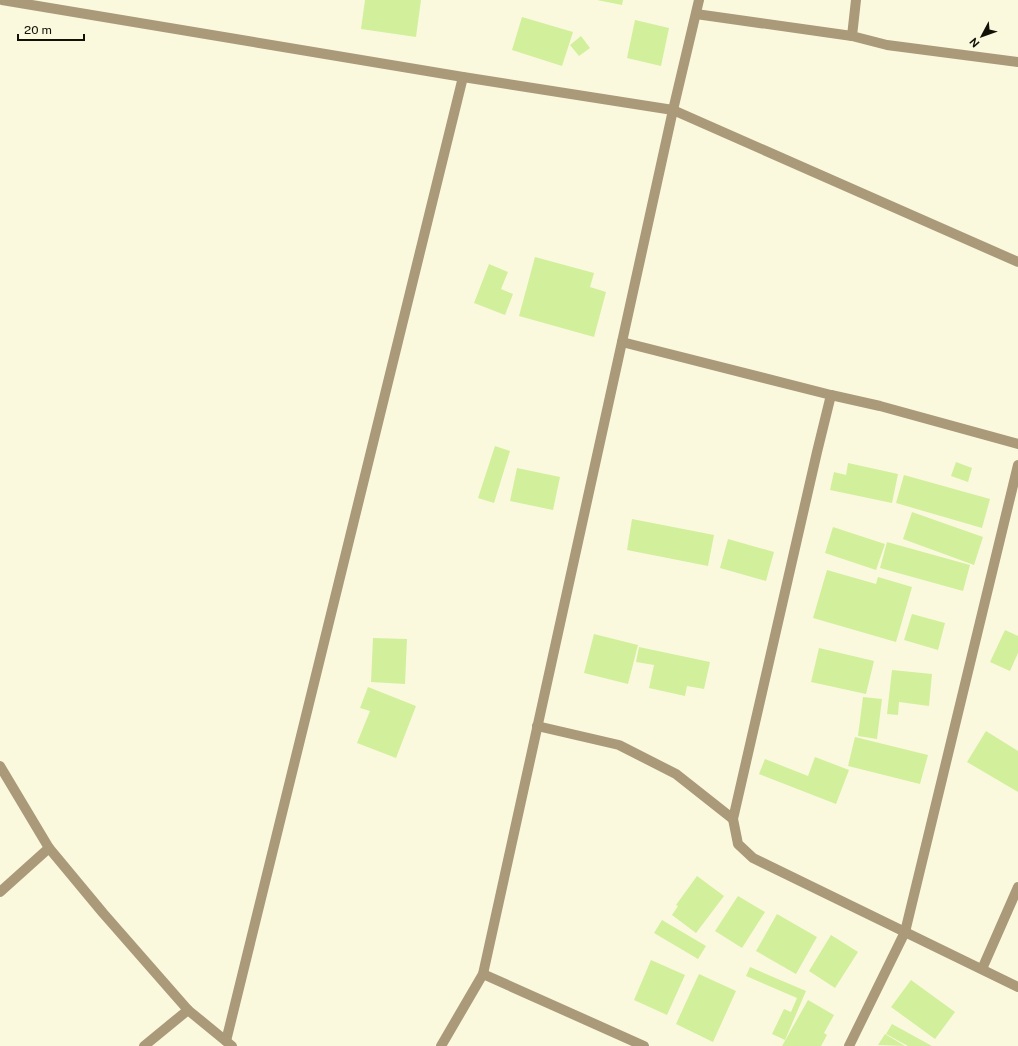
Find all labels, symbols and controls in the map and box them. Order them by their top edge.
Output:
scale bar [18,16,84,42]
north arrow [962,16,1002,56]
text: 20 m [24,23,52,37]
text: N [967,35,982,50]

